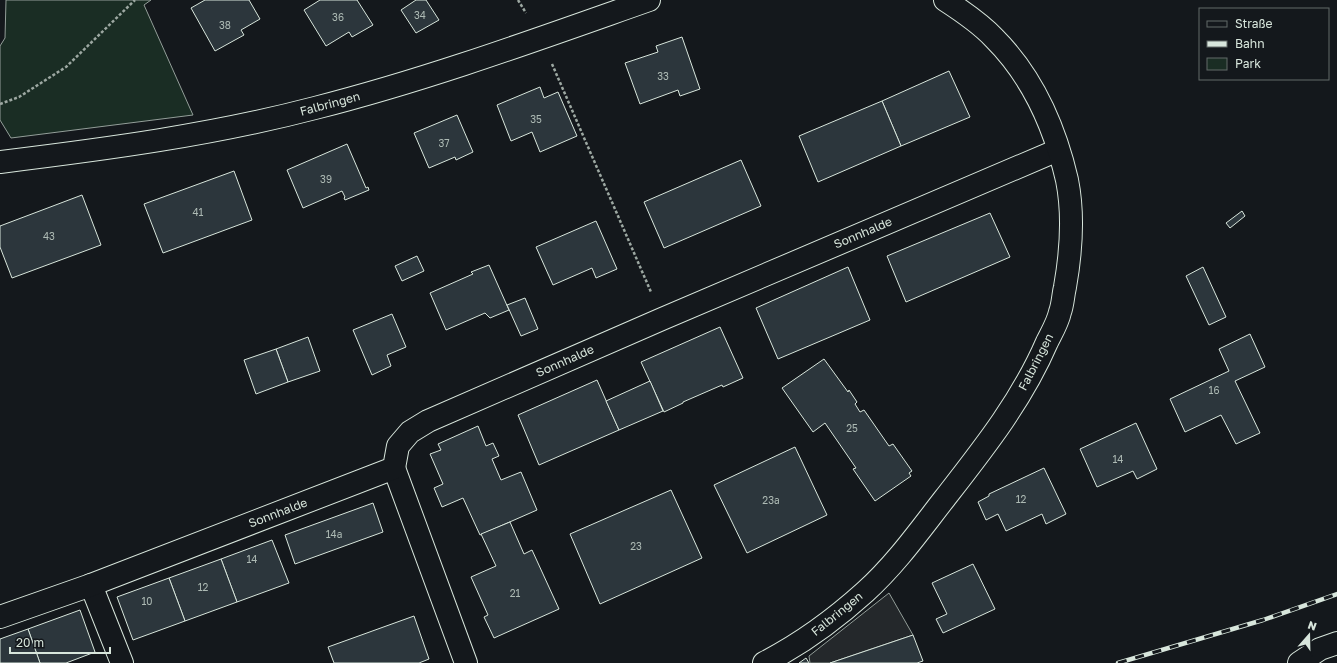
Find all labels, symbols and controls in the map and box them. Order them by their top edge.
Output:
legend [1199,8,1329,80]
house number: 34 [414,9,426,21]
house number: 36 [332,11,344,23]
text: Straße [1235,16,1273,31]
house number: 38 [219,19,231,31]
text: Bahn [1235,36,1265,51]
text: Park [1235,56,1261,71]
house number: 33 [657,70,669,82]
street label: Falbringen [298,88,362,119]
house number: 35 [530,113,542,125]
house number: 37 [438,137,450,149]
house number: 39 [320,173,332,185]
house number: 41 [193,206,204,218]
street label: Sonnhalde [831,214,894,252]
house number: 43 [43,230,55,242]
street label: Falbringen [1015,331,1056,393]
street label: Sonnhalde [533,341,596,380]
house number: 16 [1209,384,1219,396]
house number: 25 [846,422,858,434]
house number: 14 [1113,453,1123,465]
house number: 12 [1016,493,1027,505]
street label: Sonnhalde [246,494,309,531]
house number: 23a [762,494,780,506]
house number: 14a [326,528,342,540]
house number: 23 [630,540,642,552]
house number: 14 [247,553,257,565]
house number: 12 [198,581,209,593]
house number: 21 [510,587,520,599]
street label: Falbringen [808,588,865,639]
house number: 10 [141,595,153,607]
north arrow [1289,615,1329,655]
text: N [1306,618,1319,633]
scale bar [10,629,110,655]
text: 20 m [16,635,44,650]

